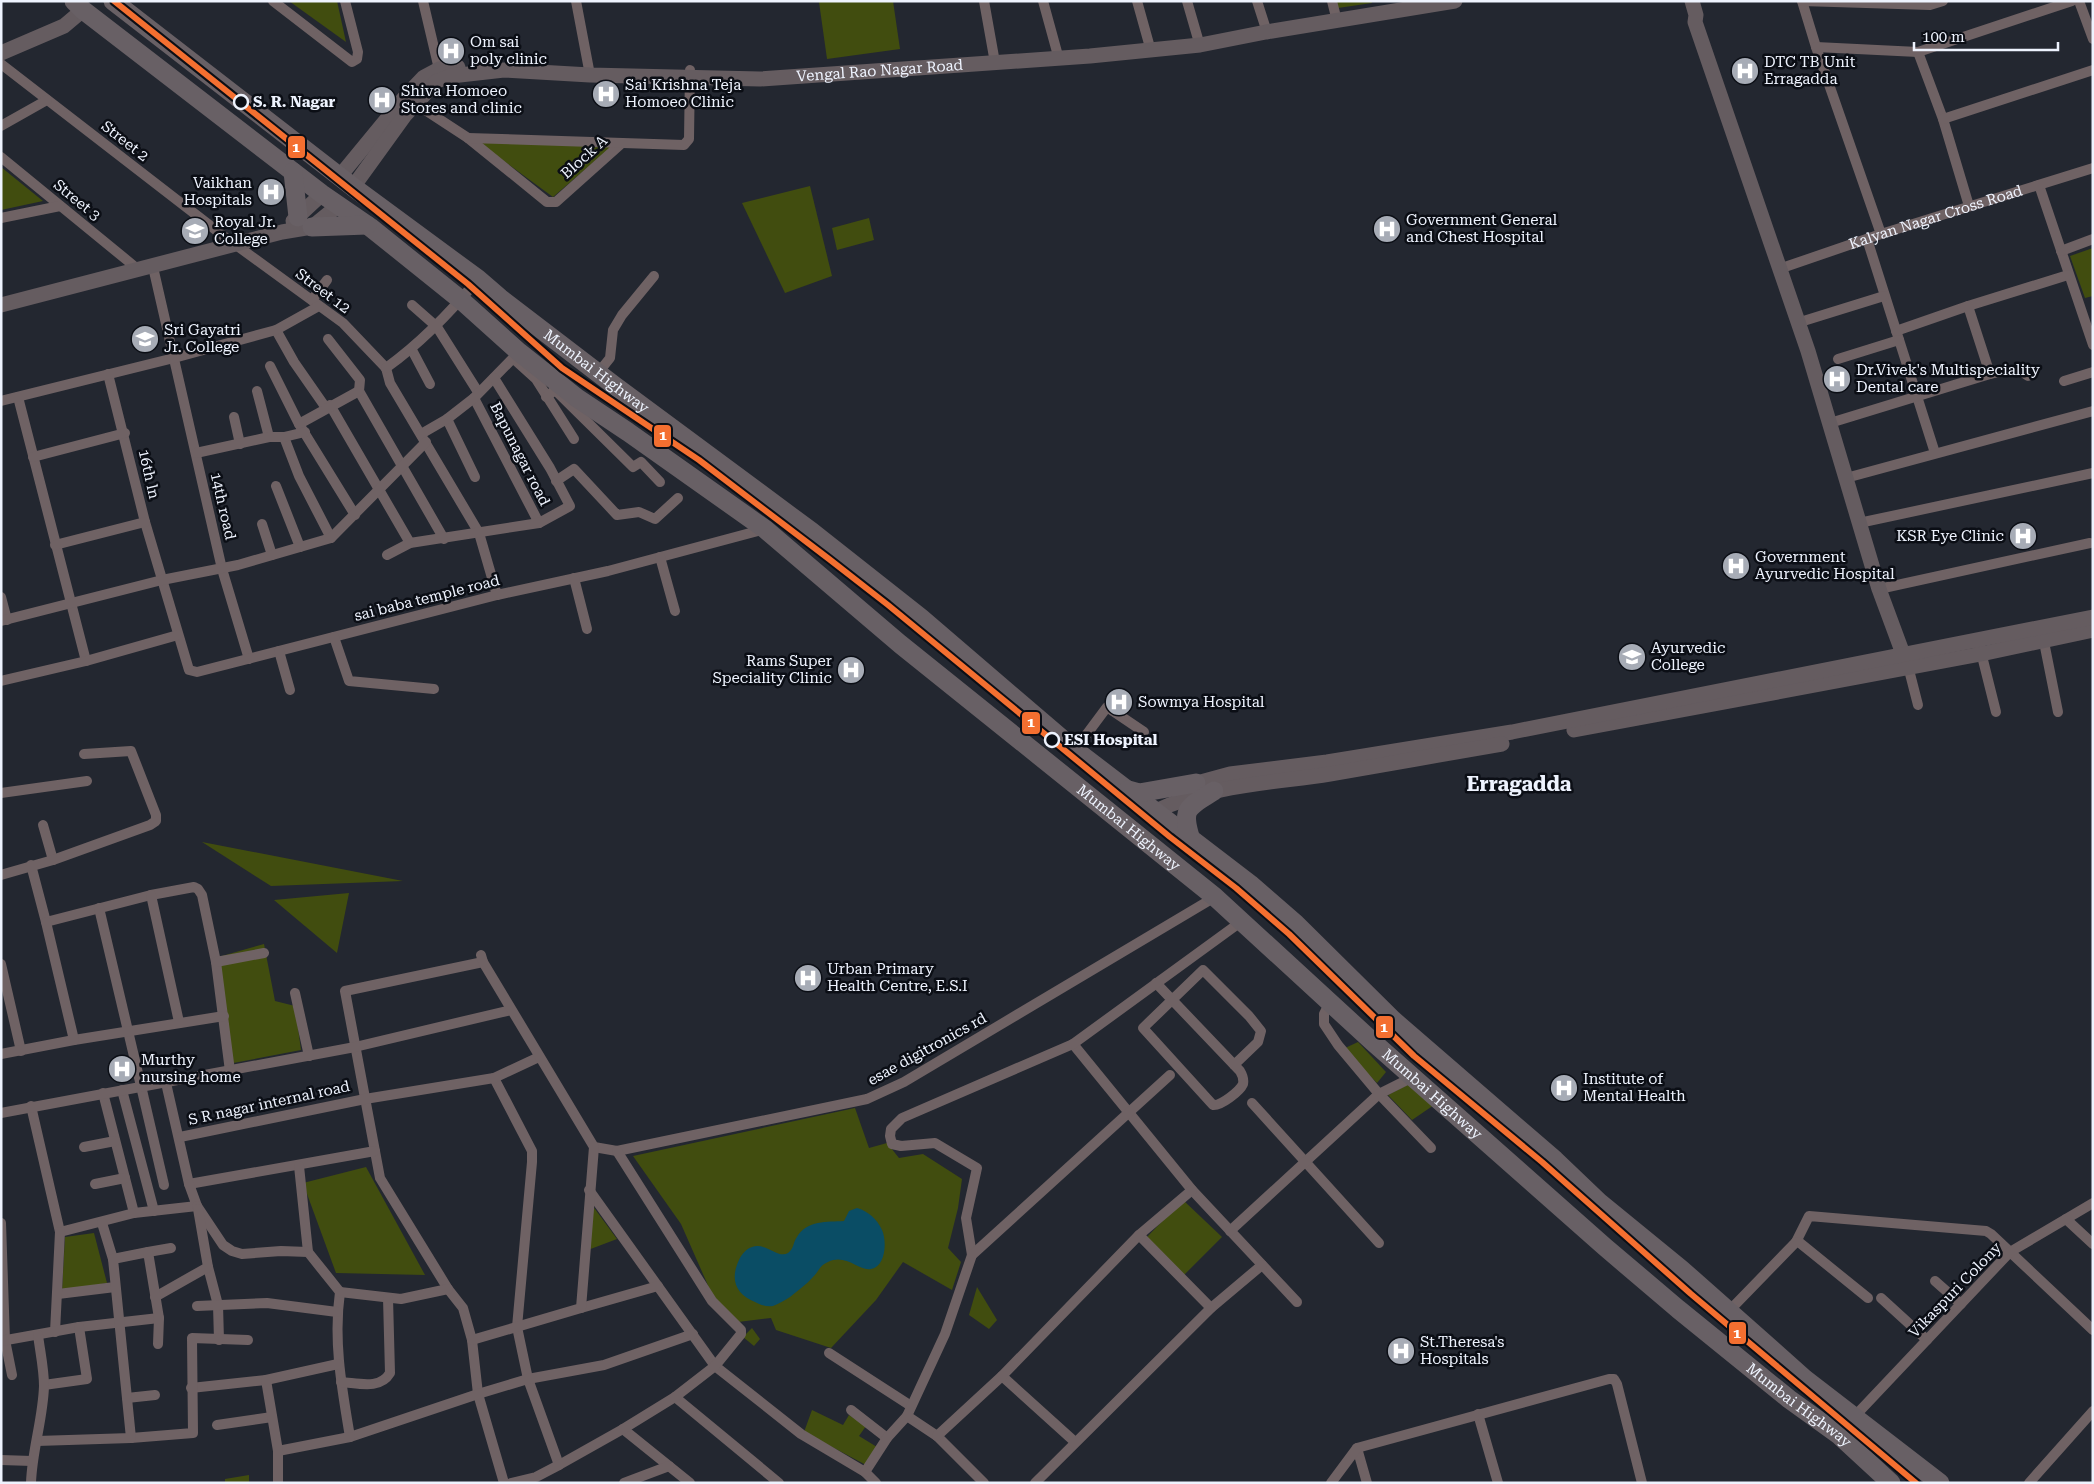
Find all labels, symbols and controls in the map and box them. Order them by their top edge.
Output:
scale bar [1914,20,2058,52]
text: 100 m [1922,28,1965,46]
place label: Om sai poly clinic [470,33,547,68]
hospital icon: Om sai poly clinic [436,36,466,66]
place label: DTC TB Unit Erragadda [1764,53,1856,88]
street label: Vengal Rao Nagar Road [796,56,964,85]
hospital icon: DTC TB Unit Erragadda [1730,56,1760,86]
place label: Sai Krishna Teja Homoeo Clinic [625,76,741,111]
hospital icon: Sai Krishna Teja Homoeo Clinic [591,79,621,109]
place label: Shiva Homoeo Stores and clinic [401,82,522,117]
hospital icon: Shiva Homoeo Stores and clinic [367,85,397,115]
place label: S. R. Nagar [253,93,335,111]
marker: S. R. Nagar [233,94,249,110]
street label: Street 2 [98,117,152,165]
street label: Block A [557,131,611,182]
line badge: 1 [287,135,306,159]
text: 1 [292,139,300,155]
place label: Vaikhan Hospitals [183,174,252,209]
street label: Street 3 [50,176,104,224]
hospital icon: Vaikhan Hospitals [256,177,286,207]
street label: Kalyan Nagar Cross Road [1847,181,2025,253]
place label: Government General and Chest Hospital [1406,211,1558,246]
place label: Royal Jr. College [214,213,276,248]
hospital icon: Government General and Chest Hospital [1372,214,1402,244]
school or university icon: Royal Jr. College [180,216,210,246]
street label: Street 12 [292,265,354,317]
place label: Sri Gayatri Jr. College [164,321,241,356]
school or university icon: Sri Gayatri Jr. College [130,324,160,354]
street label: Mumbai Highway [540,326,653,417]
place label: Dr.Vivek's Multispeciality Dental care [1856,361,2040,396]
hospital icon: Dr.Vivek's Multispeciality Dental care [1822,364,1852,394]
street label: Bapunagar road [486,399,554,509]
line badge: 1 [653,424,672,448]
text: 1 [659,427,667,443]
street label: 16th ln [135,448,163,501]
street label: 14th road [207,471,240,542]
hospital icon: KSR Eye Clinic [2008,521,2038,551]
place label: KSR Eye Clinic [1896,527,2004,545]
place label: Government Ayurvedic Hospital [1755,548,1895,583]
hospital icon: Government Ayurvedic Hospital [1721,551,1751,581]
street label: sai baba temple road [352,571,502,625]
place label: Ayurvedic College [1651,639,1725,674]
school or university icon: Ayurvedic College [1617,642,1647,672]
place label: Rams Super Speciality Clinic [712,652,832,687]
hospital icon: Rams Super Speciality Clinic [836,655,866,685]
hospital icon: Sowmya Hospital [1104,687,1134,717]
place label: Sowmya Hospital [1138,693,1265,711]
line badge: 1 [1021,711,1041,735]
text: 1 [1027,714,1035,730]
place label: ESI Hospital [1064,731,1158,749]
marker: ESI Hospital [1044,732,1060,748]
district label: Erragadda [1467,772,1572,796]
street label: Mumbai Highway [1073,781,1184,875]
place label: Urban Primary Health Centre, E.S.I [827,960,968,995]
hospital icon: Urban Primary Health Centre, E.S.I [793,963,823,993]
street label: esae digitronics rd [864,1009,990,1089]
line badge: 1 [1375,1015,1394,1039]
text: 1 [1380,1019,1388,1035]
street label: Mumbai Highway [1378,1045,1486,1143]
place label: Murthy nursing home [141,1051,241,1086]
hospital icon: Murthy nursing home [107,1054,137,1084]
place label: Institute of Mental Health [1583,1070,1686,1105]
hospital icon: Institute of Mental Health [1549,1073,1579,1103]
street label: S R nagar internal road [187,1077,352,1129]
street label: Vikaspuri Colony [1905,1238,2005,1341]
line badge: 1 [1728,1321,1747,1345]
text: 1 [1733,1325,1741,1341]
place label: St.Theresa's Hospitals [1420,1333,1504,1368]
hospital icon: St.Theresa's Hospitals [1386,1336,1416,1366]
street label: Mumbai Highway [1743,1359,1855,1451]

